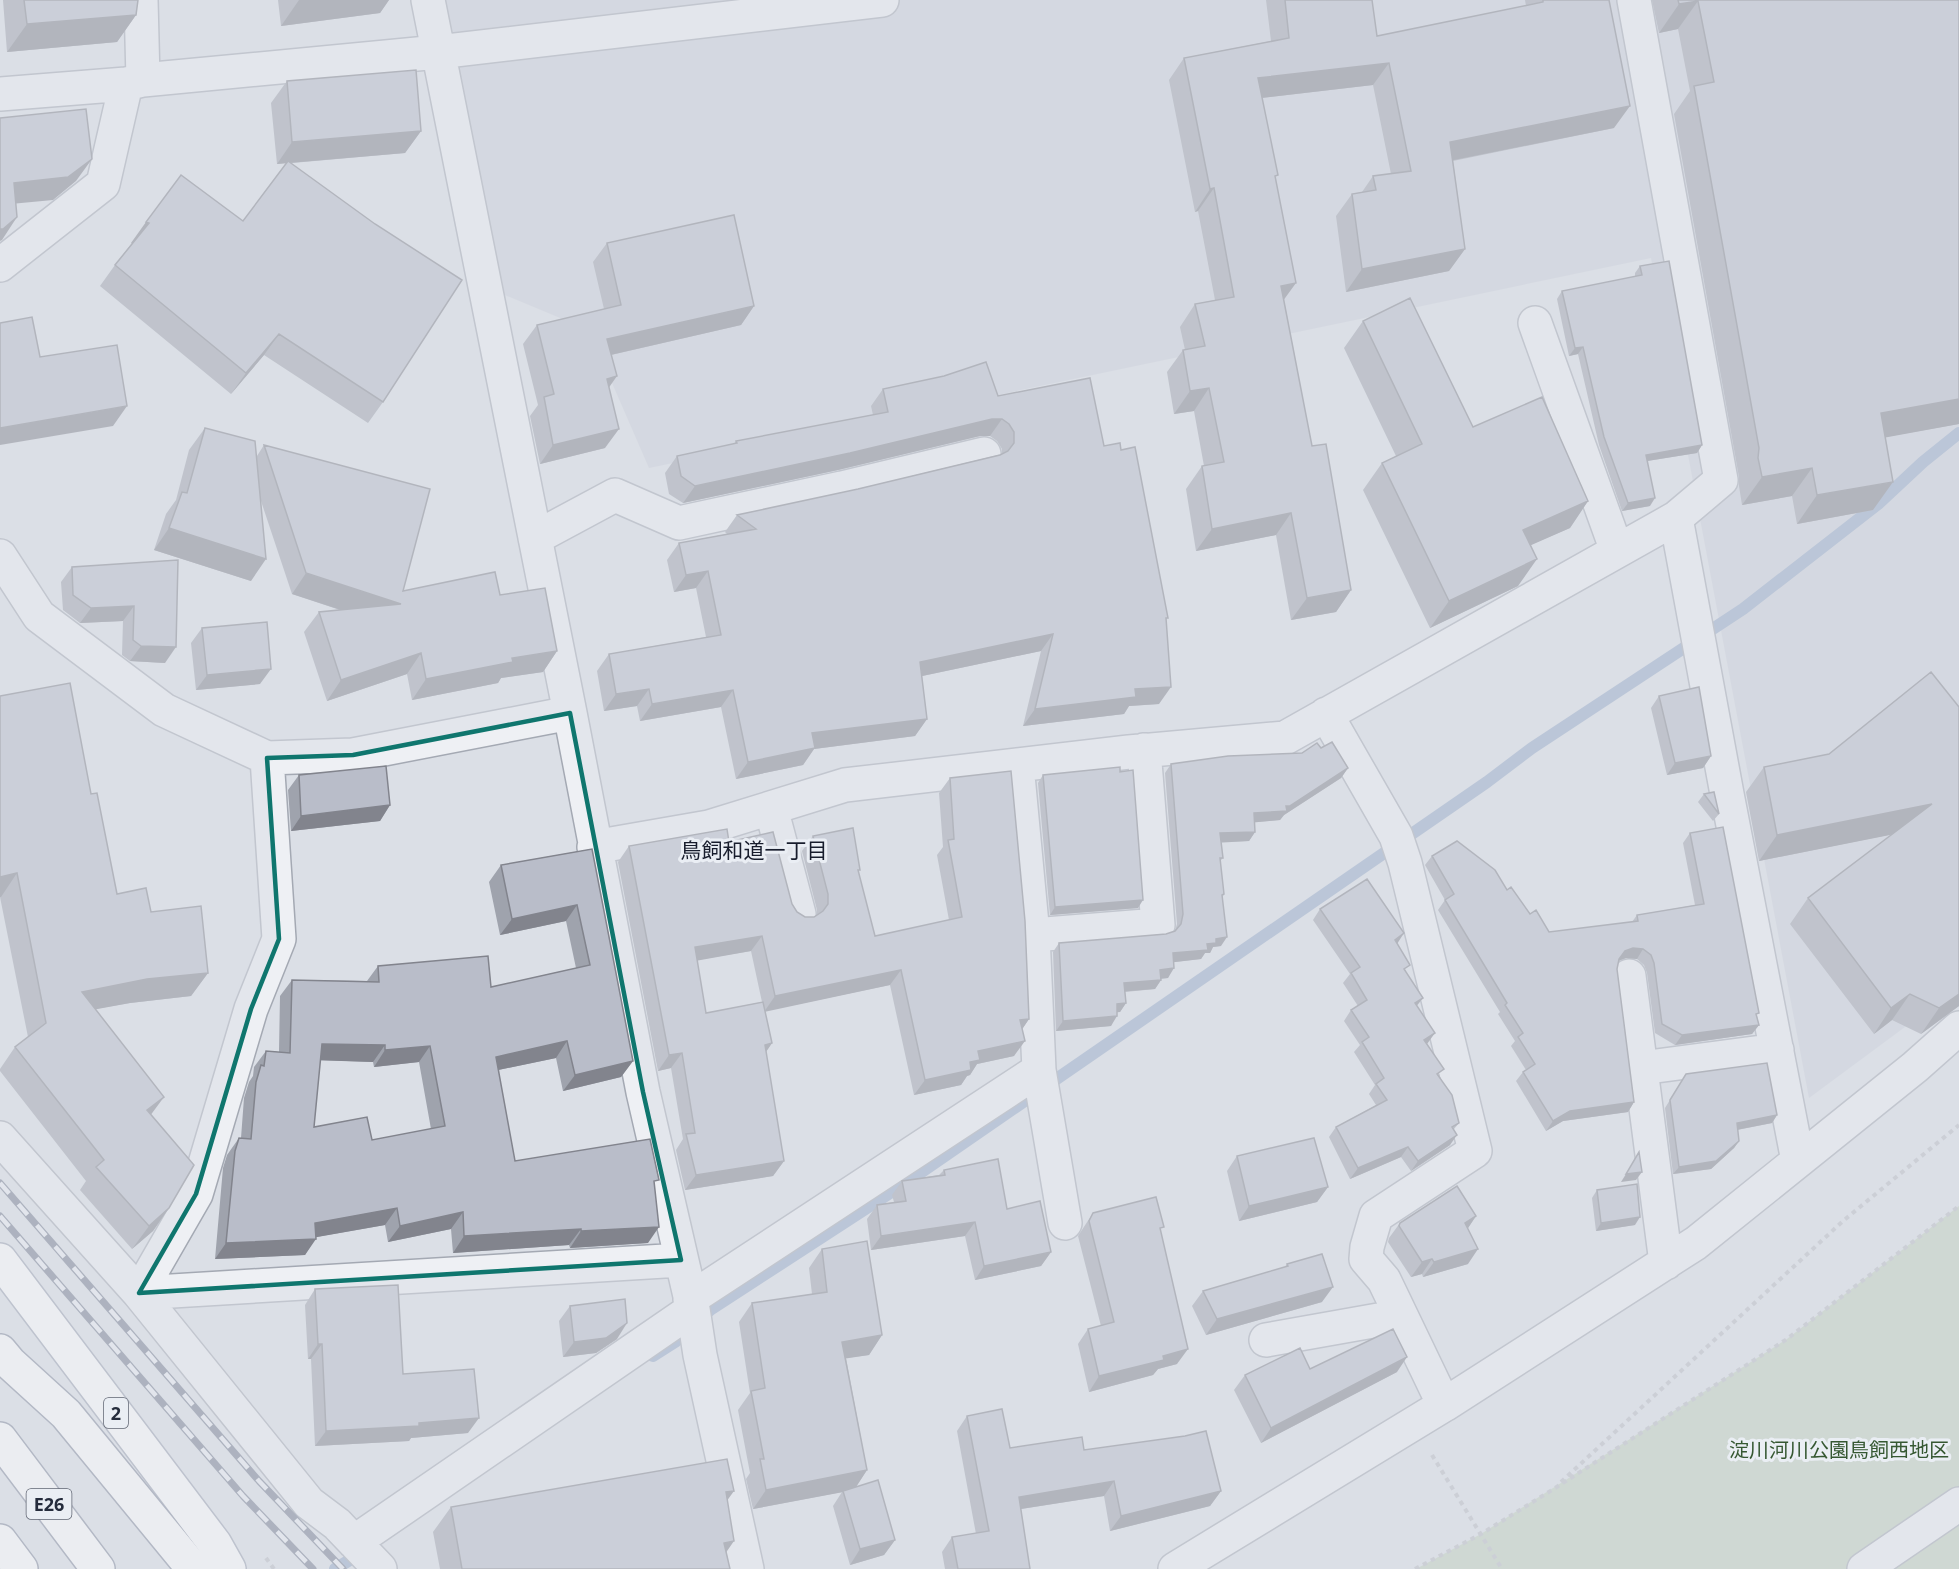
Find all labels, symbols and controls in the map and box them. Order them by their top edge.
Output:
district label: 鳥飼和道一丁目 [681,836,828,864]
road number: 2 [104,1398,128,1428]
park label: 淀川河川公園鳥飼西地区 [1729,1436,1949,1463]
road number: E26 [26,1489,72,1519]

